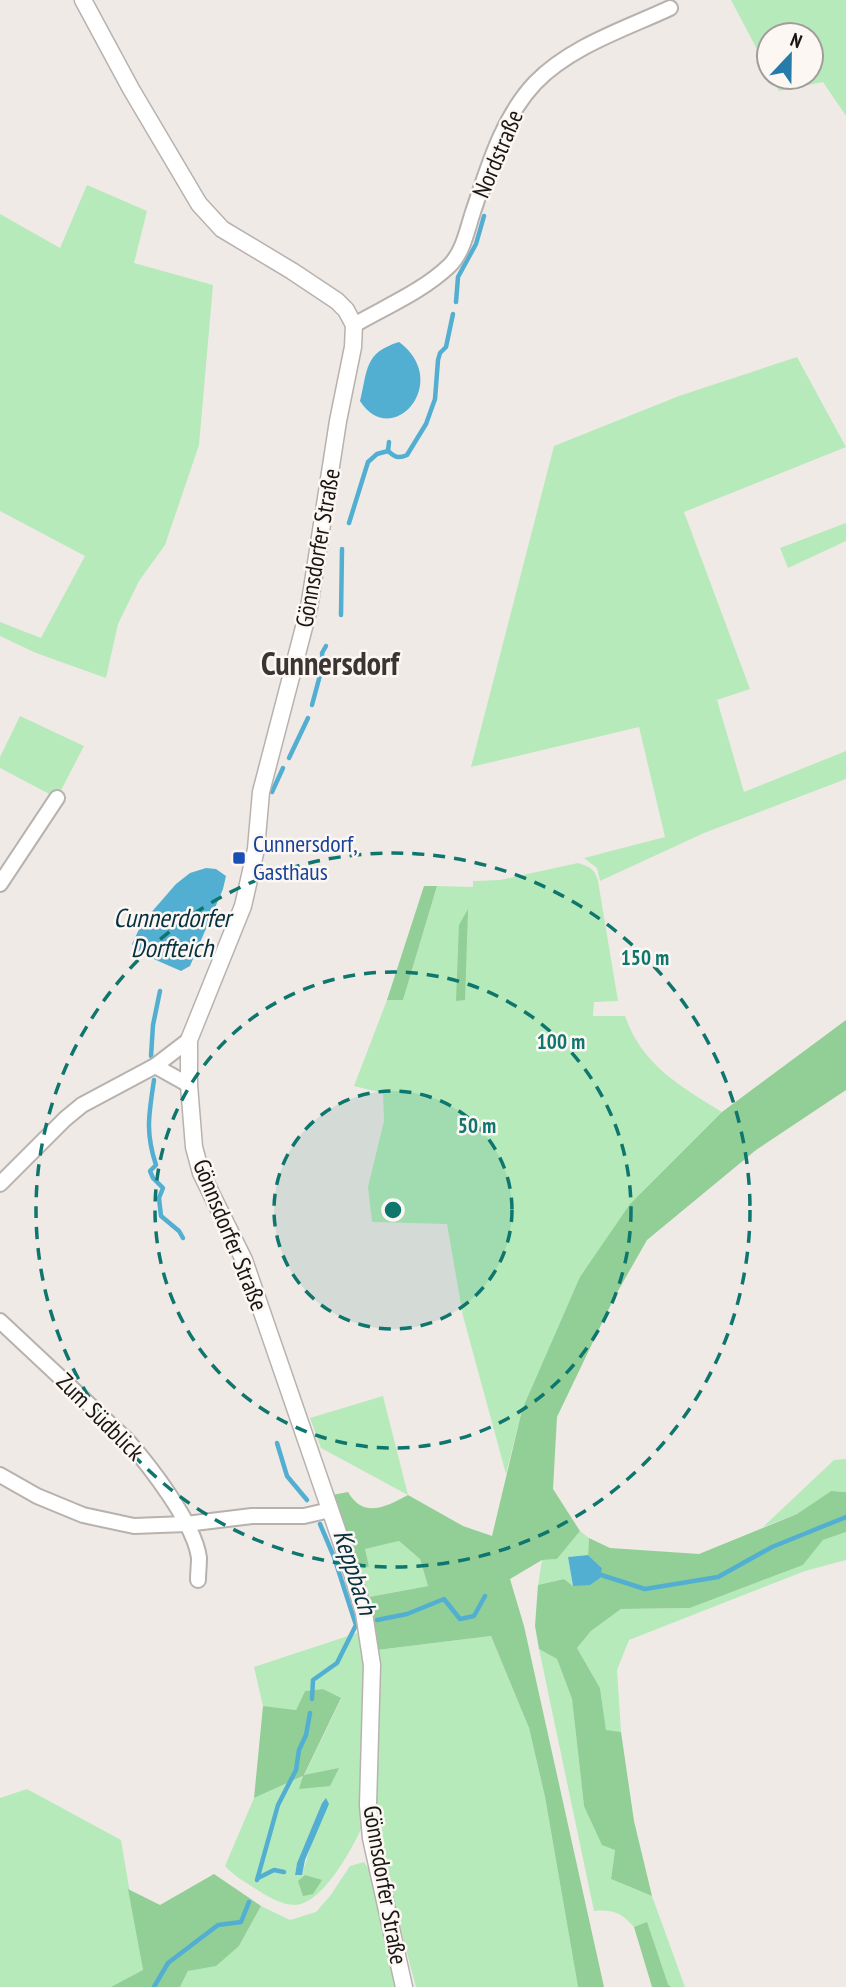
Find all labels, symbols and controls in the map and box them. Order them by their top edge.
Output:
north arrow [755,21,825,91]
text: N [787,27,806,53]
street label: Nordstraße [465,105,530,203]
street label: Gönnsdorfer Straße [288,466,347,630]
district label: Cunnersdorf [261,642,400,684]
place label: Cunnersdorf, Gasthaus [253,828,358,887]
marker: Cunnersdorf, Gasthaus [231,850,247,866]
water label: Cunnerdorfer Dorfteich [113,901,235,964]
text: 150 m [621,944,669,971]
text: 100 m [537,1028,585,1055]
text: 50 m [458,1112,496,1139]
street label: Gönnsdorfer Straße [186,1154,275,1315]
centre of rings [381,1198,405,1222]
street label: Zum Südblick [50,1366,151,1467]
water label: Keppbach [326,1525,385,1620]
street label: Gönnsdorfer Straße [356,1803,415,1967]

